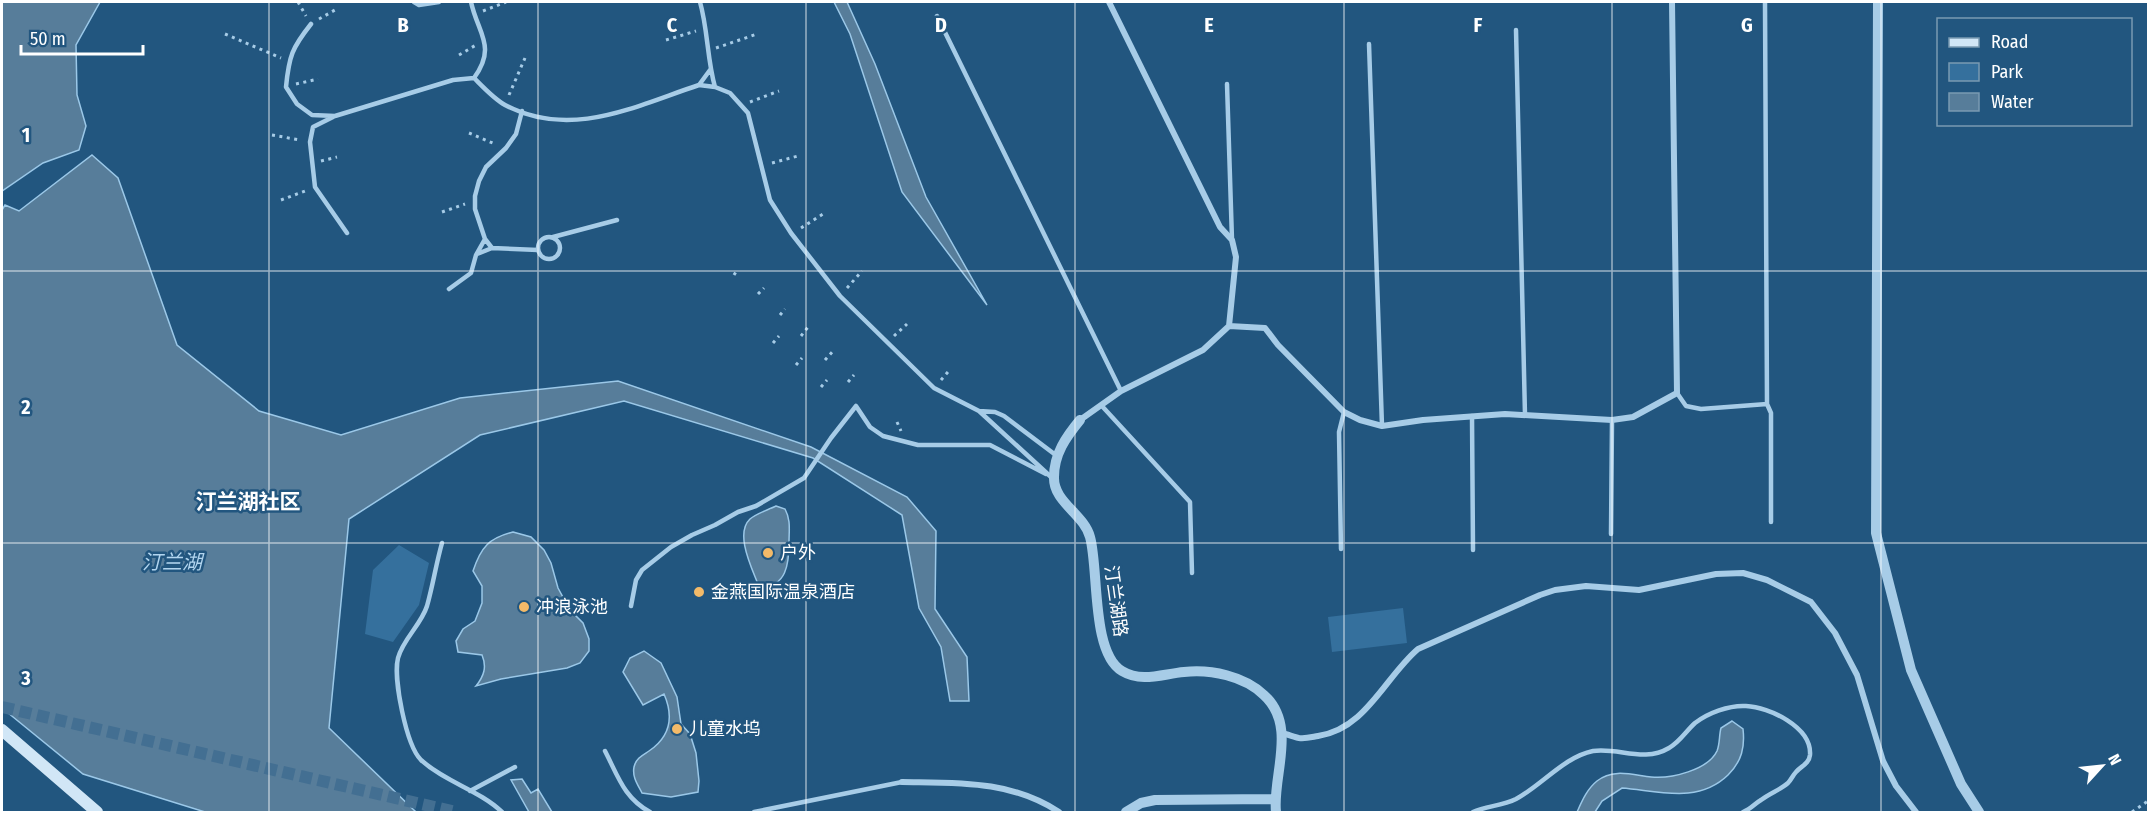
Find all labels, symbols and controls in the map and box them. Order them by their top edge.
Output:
text: B [397,13,409,37]
text: C [667,13,678,37]
text: D [935,13,947,37]
text: E [1204,13,1214,37]
text: F [1474,13,1483,37]
text: G [1741,13,1753,37]
scale bar [21,18,142,56]
legend [1937,18,2132,126]
text: 50 m [30,28,66,50]
text: Road [1991,31,2028,53]
text: Park [1991,61,2024,83]
text: Water [1991,91,2034,113]
text: 1 [22,123,30,147]
text: 2 [20,395,31,419]
district label: 汀兰湖社区 [196,489,301,515]
place label: 户外 [780,542,816,564]
marker: 户外 [761,546,775,560]
water label: 汀兰湖 [142,550,205,574]
street label: 汀兰湖路 [1100,564,1132,638]
place label: 金燕国际温泉酒店 [711,581,855,603]
marker: 金燕国际温泉酒店 [692,585,706,599]
place label: 冲浪泳池 [536,596,608,618]
marker: 冲浪泳池 [517,600,531,614]
text: 3 [20,666,31,690]
place label: 儿童水坞 [689,718,761,740]
marker: 儿童水坞 [670,722,684,736]
north arrow [2072,736,2132,796]
text: N [2104,751,2126,768]

